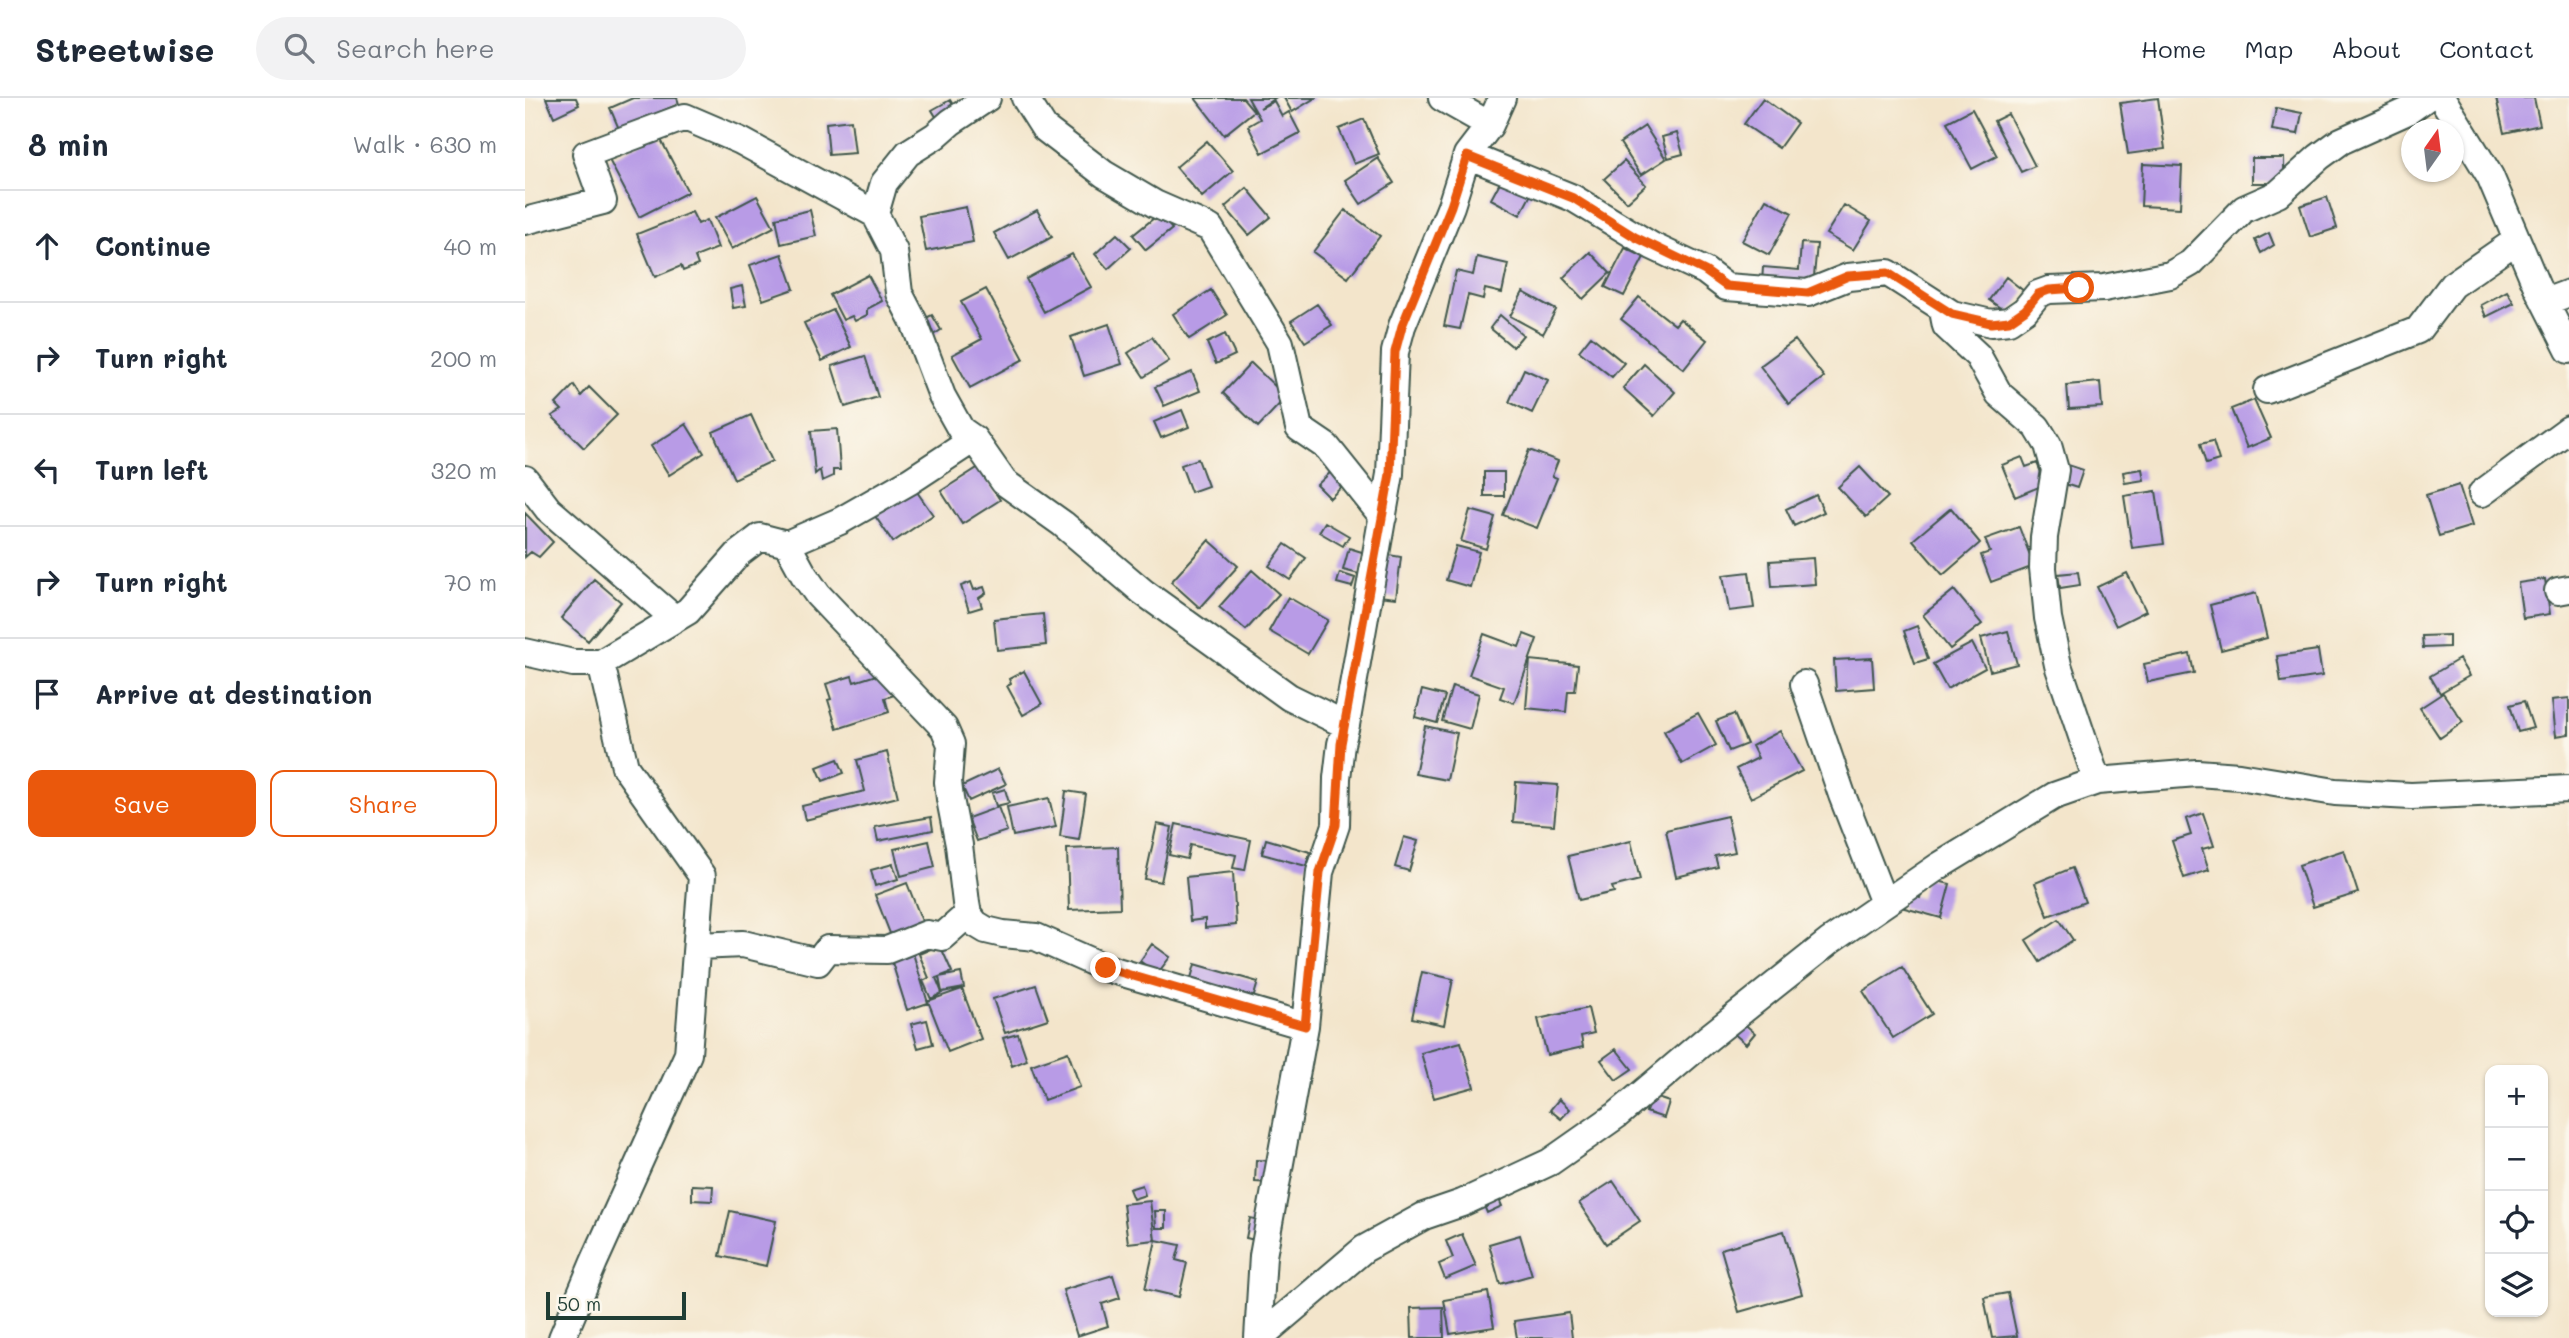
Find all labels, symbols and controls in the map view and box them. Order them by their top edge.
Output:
search box [256,17,746,80]
text: Streetwise [35,27,214,70]
icon: search [280,29,318,67]
text: Search here [336,31,495,65]
text: Home [2141,33,2206,64]
text: Map [2244,33,2293,64]
text: About [2331,33,2401,64]
text: Contact [2439,33,2534,64]
north arrow [2401,119,2464,182]
text: 8 min [28,124,109,164]
text: Walk · 630 m [352,129,497,159]
icon: ahead [28,227,66,265]
text: Continue [95,229,211,263]
text: 40 m [444,231,497,261]
route start [2063,272,2094,303]
icon: right [28,339,66,377]
text: Turn right [95,341,228,375]
text: 200 m [430,343,497,373]
icon: left [28,451,66,489]
text: Turn left [95,453,208,487]
text: 320 m [431,455,497,485]
icon: right [28,563,66,601]
text: Turn right [95,565,228,599]
text: 70 m [444,567,497,597]
icon: arrive [28,675,66,713]
text: Arrive at destination [95,677,372,711]
button: Save [28,770,256,837]
button: Share [270,770,497,837]
route end [1090,952,1121,983]
map controls [2485,1065,2548,1317]
button: + [2485,1065,2548,1128]
button: − [2485,1128,2548,1191]
button: locate [2485,1191,2548,1254]
button: layers [2485,1254,2548,1317]
scale bar [546,1289,686,1321]
text: 50 m [557,1291,601,1316]

